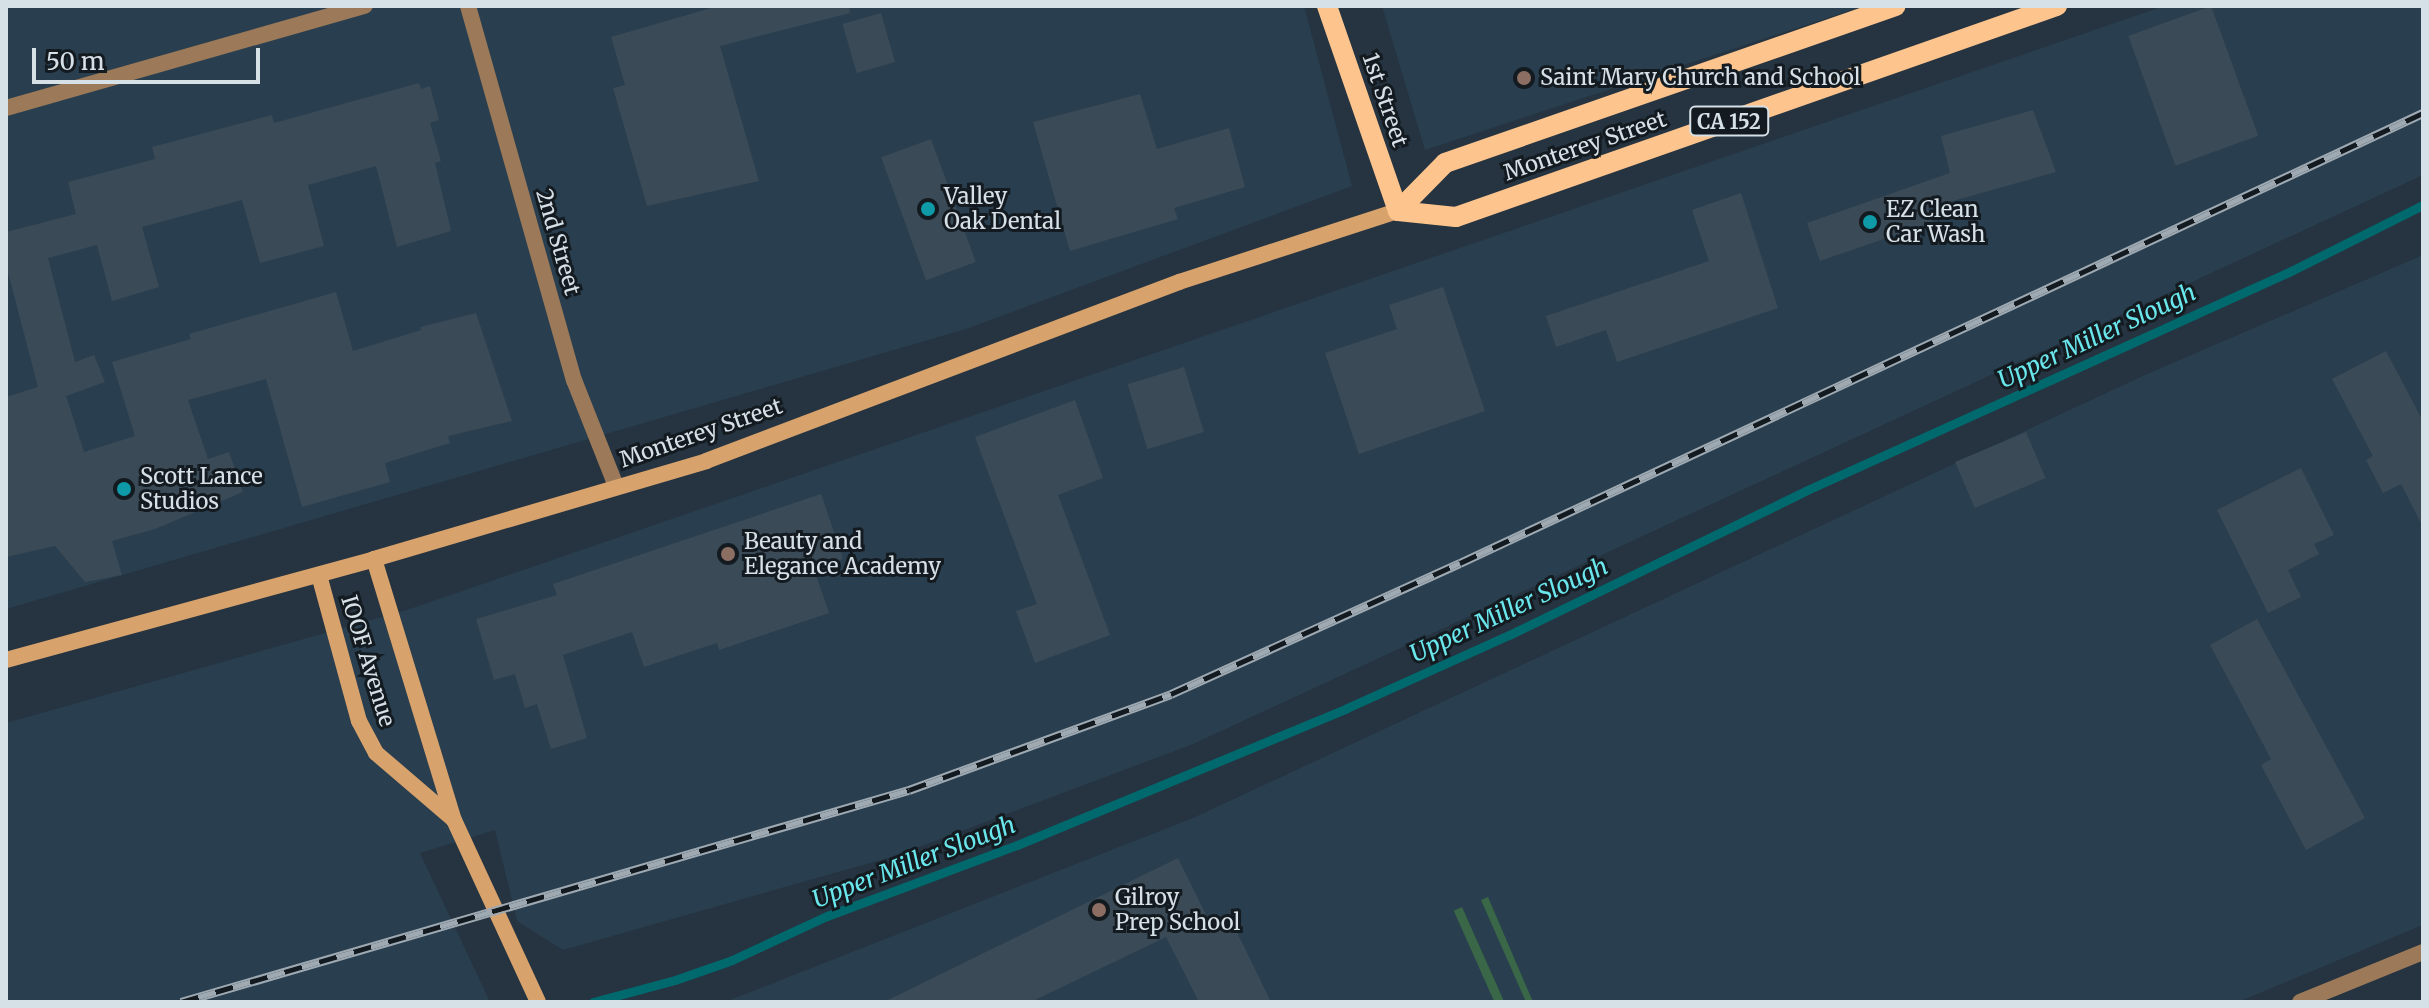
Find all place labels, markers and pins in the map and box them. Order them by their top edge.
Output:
place label: Saint Mary Church and School [1540,65,1861,91]
marker: Saint Mary Church and School [1515,69,1533,87]
place label: Valley Oak Dental [944,183,1061,234]
place label: EZ Clean Car Wash [1886,196,1985,248]
marker: Valley Oak Dental [919,200,937,218]
marker: EZ Clean Car Wash [1861,213,1879,231]
place label: Scott Lance Studios [140,463,263,514]
marker: Scott Lance Studios [115,480,133,498]
place label: Beauty and Elegance Academy [744,528,941,580]
marker: Beauty and Elegance Academy [719,545,737,563]
place label: Gilroy Prep School [1115,884,1240,936]
marker: Gilroy Prep School [1090,901,1108,919]

